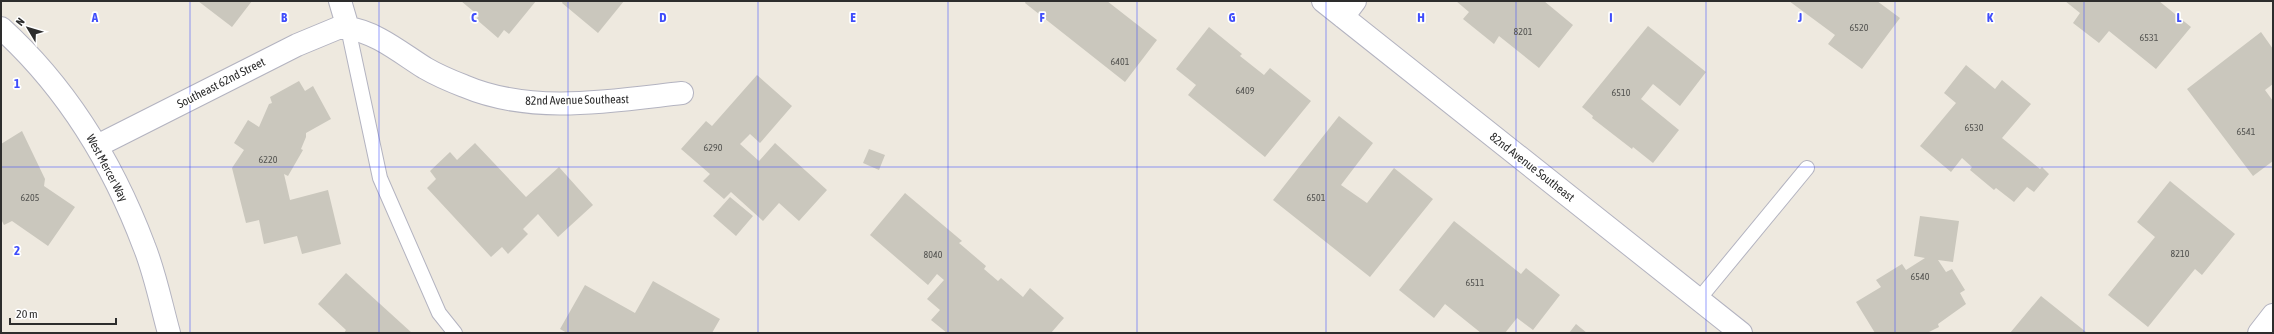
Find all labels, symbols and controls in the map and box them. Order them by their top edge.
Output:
north arrow [8,8,48,48]
text: A [91,10,99,25]
text: B [281,10,288,25]
text: C [471,10,477,25]
text: D [659,10,667,25]
text: E [850,10,856,25]
text: F [1039,10,1045,25]
text: G [1229,10,1236,25]
text: H [1417,10,1425,25]
text: I [1609,10,1613,25]
text: J [1797,10,1802,25]
text: K [1987,10,1994,25]
text: L [2176,10,2182,25]
text: N [13,16,27,28]
house number: 6520 [1850,22,1869,33]
house number: 8201 [1514,26,1533,37]
house number: 6531 [2140,32,2159,43]
street label: Southeast 62nd Street [175,55,268,111]
house number: 6401 [1111,56,1130,67]
text: 1 [14,76,20,91]
house number: 6409 [1236,85,1255,96]
house number: 6510 [1612,87,1631,98]
street label: 82nd Avenue Southeast [525,92,630,108]
house number: 6530 [1965,122,1984,133]
house number: 6541 [2237,126,2256,137]
street label: 82nd Avenue Southeast [1487,130,1578,205]
street label: West Mercer Way [83,132,131,204]
house number: 6290 [704,142,723,153]
house number: 6220 [259,154,278,165]
house number: 6205 [21,192,40,203]
house number: 6501 [1307,192,1326,203]
text: 2 [14,243,20,258]
house number: 8210 [2171,248,2190,259]
house number: 8040 [924,249,943,260]
house number: 6540 [1911,271,1930,282]
house number: 6511 [1466,277,1485,288]
scale bar [10,300,116,326]
text: 20 m [16,307,38,321]

